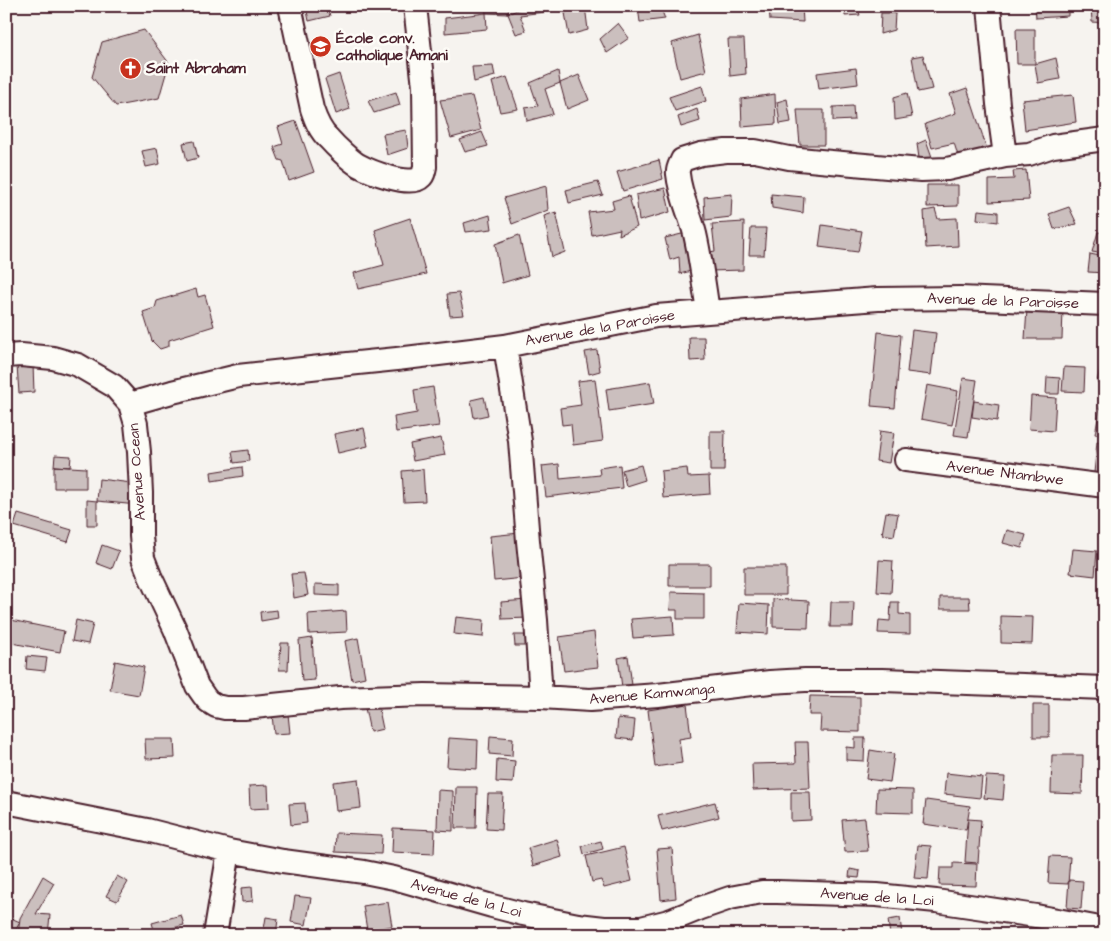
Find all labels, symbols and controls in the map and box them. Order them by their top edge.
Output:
place label: École conv. catholique Amani [336,28,449,66]
school or university icon: École conv. catholique Amani [308,35,332,59]
church icon: Saint Abraham [118,56,142,80]
place label: Saint Abraham [145,58,246,79]
street label: Avenue de la Paroisse [927,288,1079,314]
street label: Avenue de la Paroisse [523,304,677,352]
street label: Avenue Ocean [123,422,151,521]
street label: Avenue Ntambwe [945,455,1065,491]
street label: Avenue Kamwanga [588,678,716,711]
street label: Avenue de la Loi [408,873,524,923]
street label: Avenue de la Loi [820,883,935,911]

